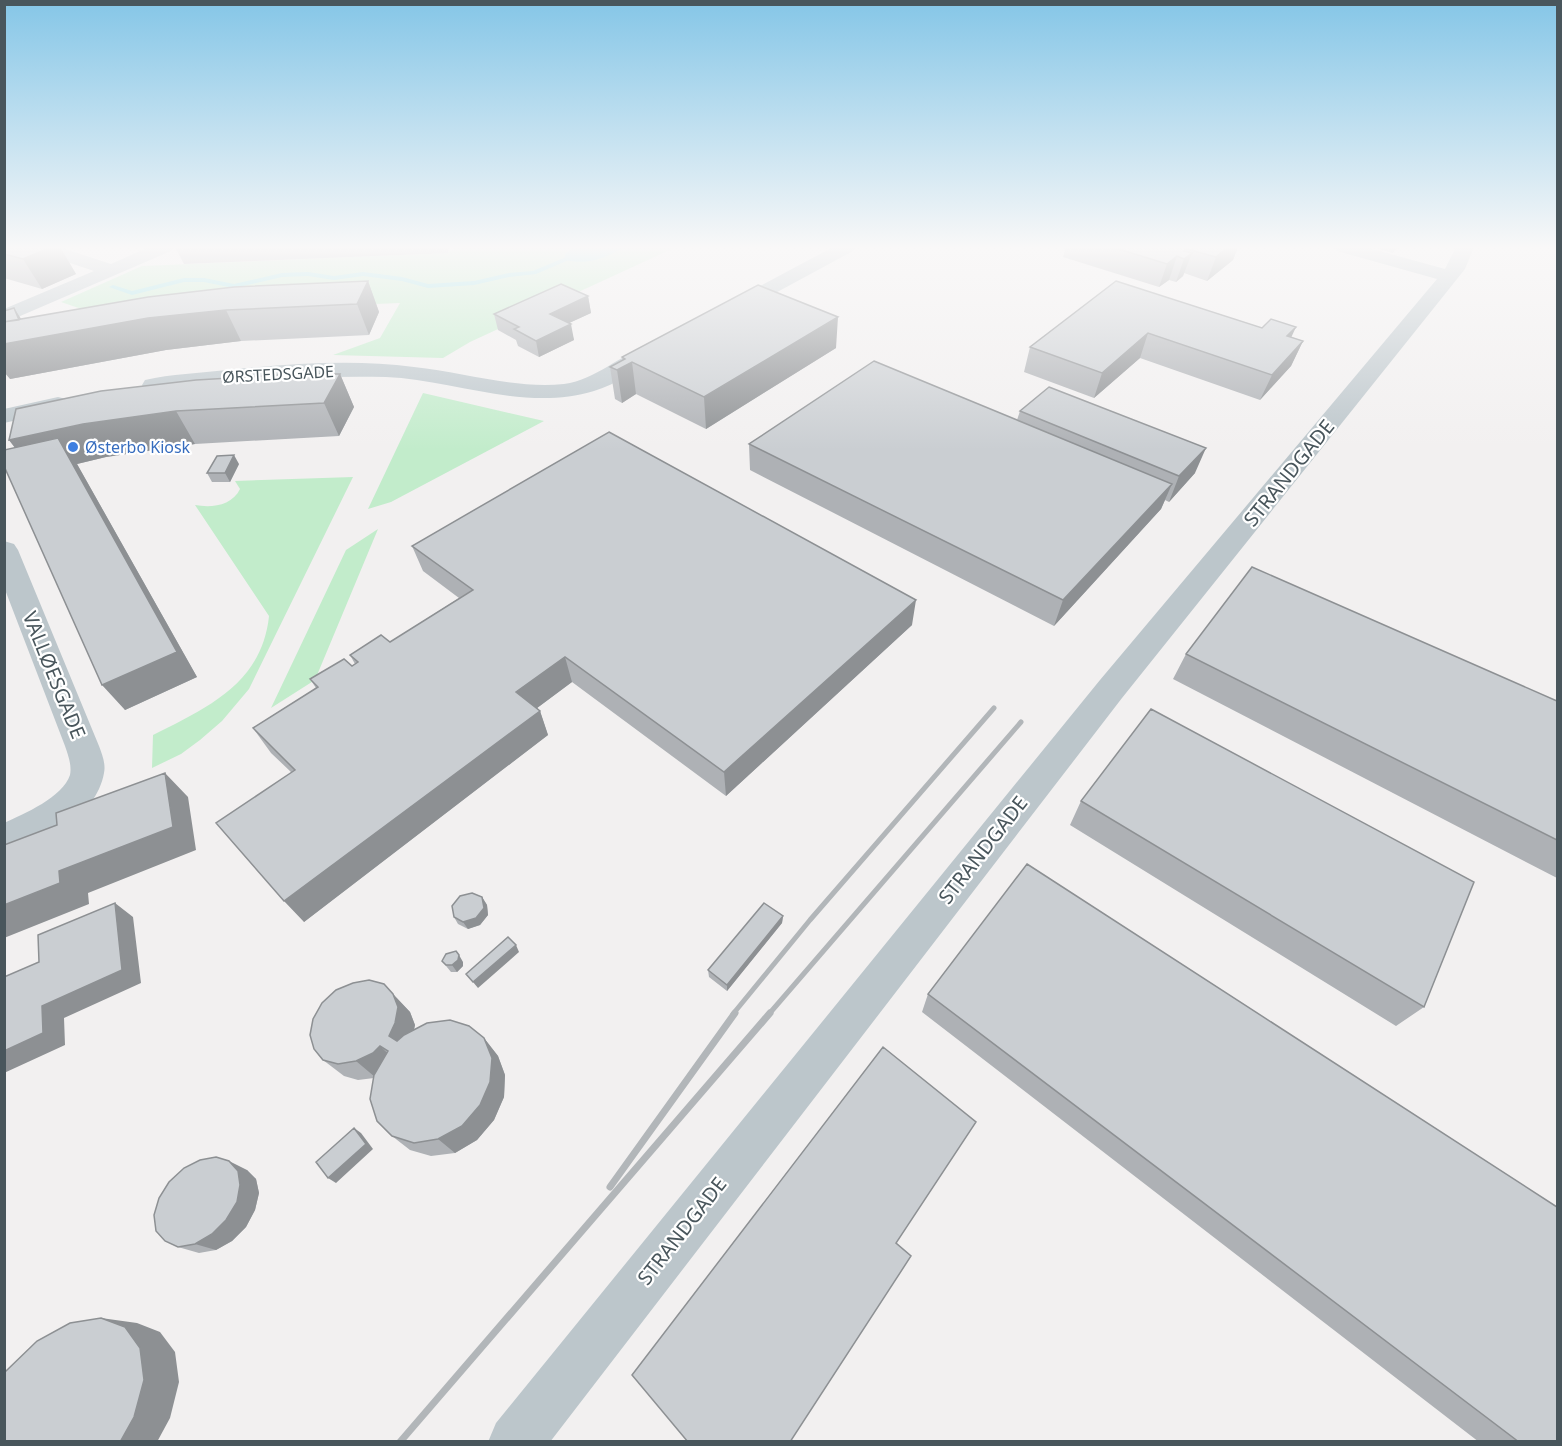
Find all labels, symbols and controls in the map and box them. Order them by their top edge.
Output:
street label: ØRSTEDSGADE [222,360,334,388]
street label: STRANDGADE [1237,414,1340,532]
place label: Østerbo Kiosk [85,436,191,458]
marker: Østerbo Kiosk [66,440,80,454]
street label: VALLØESGADE [17,607,92,743]
street label: STRANDGADE [932,790,1033,909]
street label: STRANDGADE [631,1171,732,1290]

